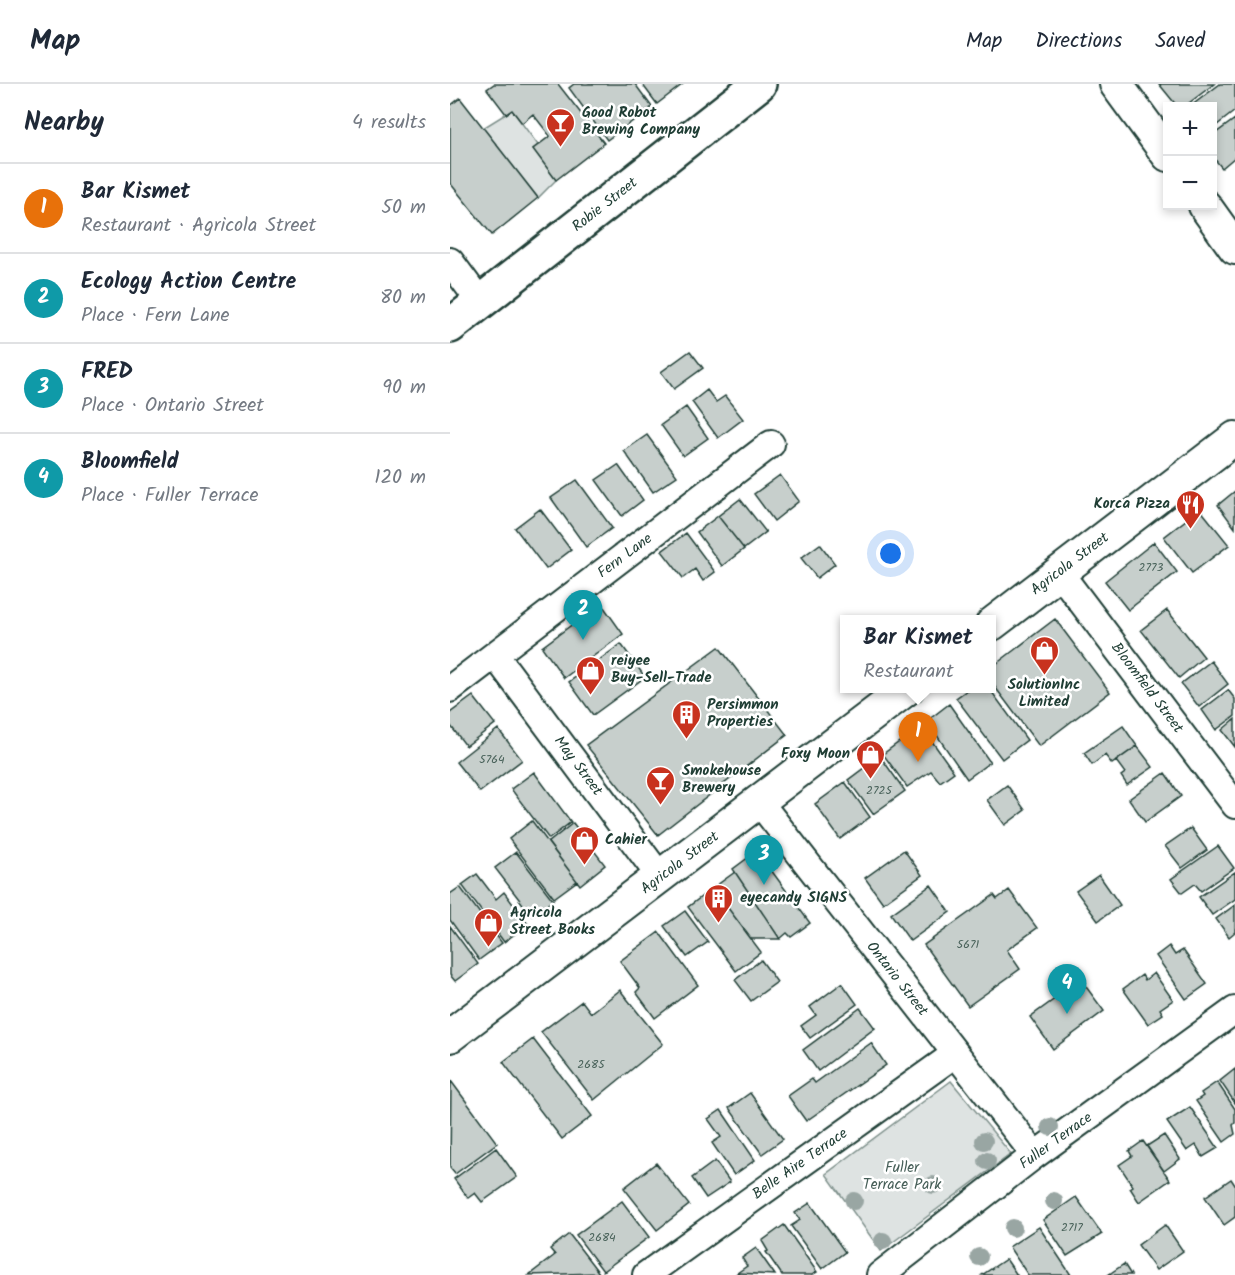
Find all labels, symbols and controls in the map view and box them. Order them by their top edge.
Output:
text: Map [30,19,81,64]
text: Map [966,25,1002,58]
text: Directions [1035,25,1122,58]
text: Saved [1155,25,1205,58]
place label: Good Robot Brewing Company [582,101,700,142]
text: Nearby [24,102,104,144]
map controls [1163,102,1217,210]
button: + [1163,102,1217,156]
bar icon: Good Robot Brewing Company [545,106,577,148]
text: 4 results [352,107,426,139]
button: − [1163,156,1217,210]
street label: Robie Street [567,171,643,238]
text: Bar Kismet [81,175,190,210]
text: 1 [40,192,47,224]
text: 50 m [381,192,426,224]
text: Restaurant · Agricola Street [81,210,316,242]
text: Ecology Action Centre [81,265,296,300]
text: 2 [38,282,49,314]
text: 80 m [380,282,426,314]
text: Place · Fern Lane [81,300,230,332]
text: FRED [81,355,133,390]
text: 3 [38,372,49,404]
text: 90 m [382,372,426,404]
text: Place · Ontario Street [81,390,264,422]
text: Bloomfield [81,445,179,480]
text: 4 [38,462,49,494]
text: 120 m [374,462,426,494]
text: Place · Fuller Terrace [81,480,259,512]
restaurant icon: Korca Pizza [1175,488,1207,530]
place label: Korca Pizza [1094,492,1170,516]
street label: Agricola Street [1026,526,1115,602]
street label: Fern Lane [592,527,658,585]
your location [876,539,905,568]
house number: 2773 [1139,558,1164,577]
pin: 2 [564,590,602,640]
popup [840,615,996,693]
text: Bar Kismet [863,621,973,656]
shop icon: SolutionInc Limited [1028,634,1060,676]
street label: Bloomfield Street [1105,637,1189,739]
place label: reiyee Buy-Sell-Trade [611,649,712,690]
shop icon: reiyee Buy-Sell-Trade [574,654,606,696]
text: Restaurant [863,656,954,688]
place label: SolutionInc Limited [1008,673,1080,714]
place label: Persimmon Properties [707,693,779,734]
building icon: Persimmon Properties [670,698,702,740]
pin: 1 [898,712,938,762]
street label: May Street [547,731,609,801]
shop icon: Foxy Moon [855,738,887,780]
place label: Foxy Moon [781,742,850,766]
house number: 5764 [479,750,505,769]
place label: Smokehouse Brewery [682,759,762,800]
bar icon: Smokehouse Brewery [645,764,677,806]
house number: 2725 [866,781,894,800]
shop icon: Cahier [568,824,600,866]
street label: Agricola Street [636,825,725,901]
place label: Cahier [605,828,648,852]
pin: 3 [744,836,784,885]
building icon: eyecandy SIGNS [703,882,735,924]
place label: eyecandy SIGNS [740,886,848,910]
place label: Agricola Street Books [510,901,595,942]
shop icon: Agricola Street Books [473,906,505,948]
house number: 5671 [957,935,979,954]
street label: Ontario Street [860,936,934,1022]
pin: 4 [1048,964,1086,1014]
house number: 2685 [577,1055,606,1074]
street label: Fuller Terrace [1014,1106,1098,1176]
street label: Belle Aire Terrace [747,1122,853,1206]
park label: Fuller Terrace Park [863,1156,942,1197]
house number: 2717 [1061,1218,1083,1237]
house number: 2684 [588,1228,616,1247]

